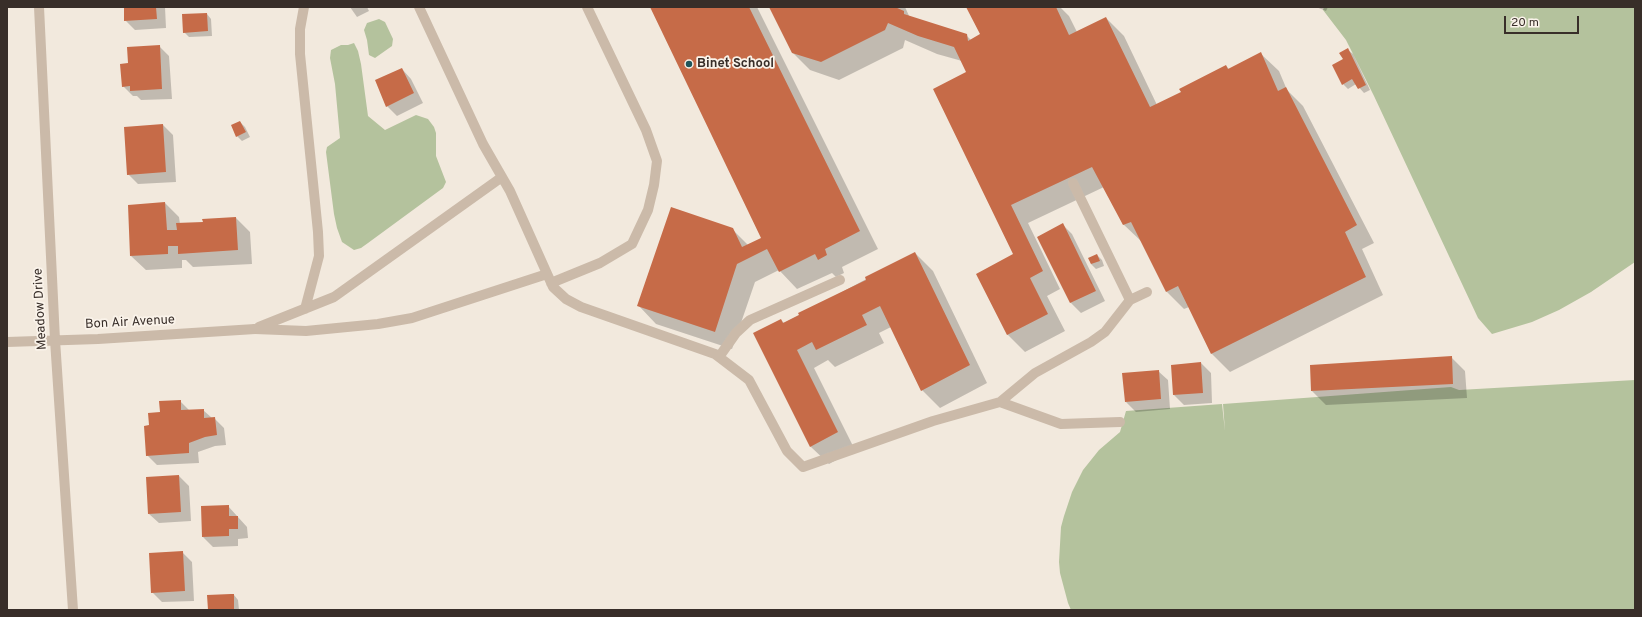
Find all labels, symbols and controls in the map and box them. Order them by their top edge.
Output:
scale bar [1506,8,1581,34]
text: 20 m [1511,15,1539,31]
place label: Binet School [697,56,774,72]
marker: Binet School [684,59,694,69]
street label: Meadow Drive [31,268,51,350]
street label: Bon Air Avenue [85,313,175,333]

